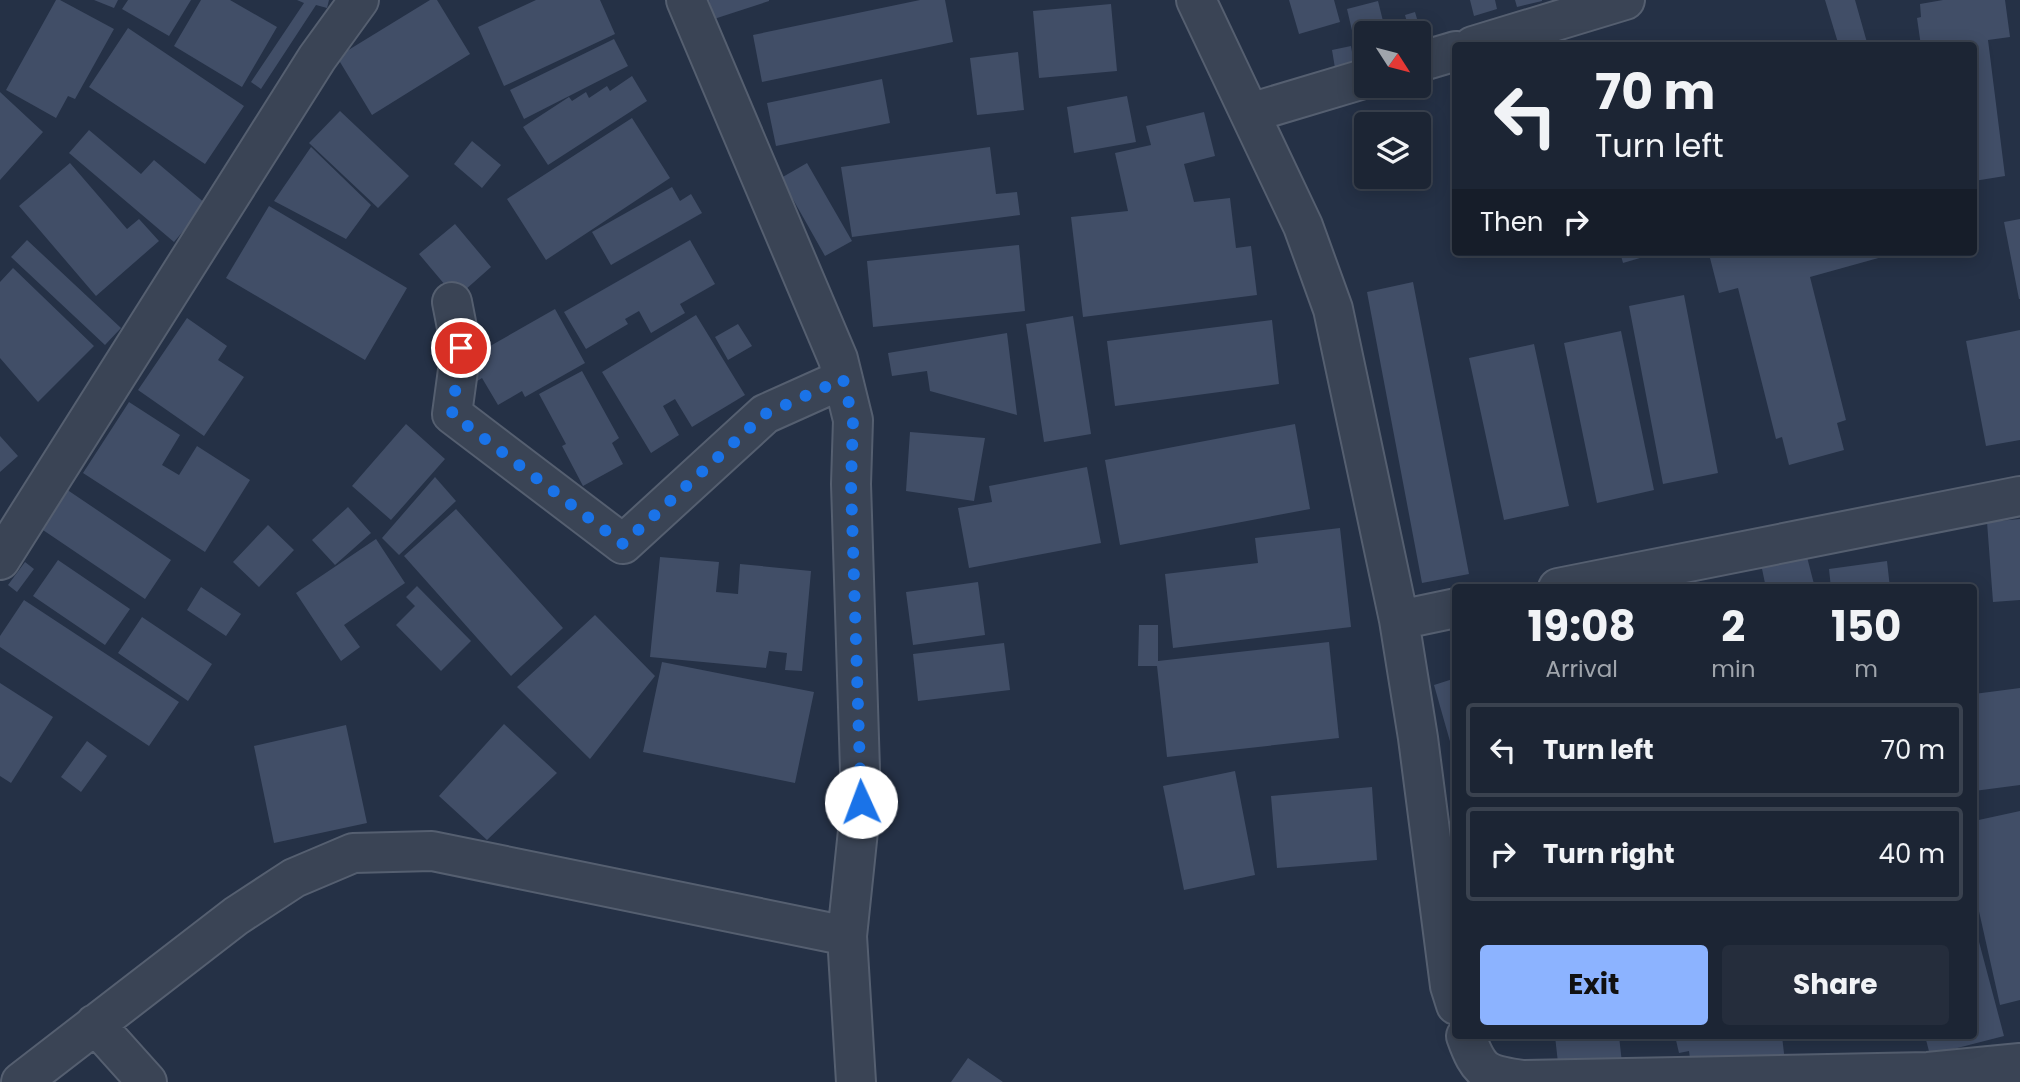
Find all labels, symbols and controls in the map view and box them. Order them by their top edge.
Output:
north arrow [1354,21,1432,98]
map controls [1354,21,1431,189]
text: 70 m [1595,58,1715,126]
icon: left [1480,70,1571,161]
button: layers [1354,112,1431,189]
text: Turn left [1595,123,1724,168]
icon: right [1557,203,1595,241]
text: Then [1480,204,1543,240]
pin [431,318,491,378]
icon: arrive [442,329,480,367]
text: 19:08 [1528,597,1636,656]
text: 2 [1721,597,1745,656]
text: 150 [1831,597,1901,656]
text: Arrival [1545,653,1618,685]
text: min [1711,653,1755,685]
text: m [1854,653,1878,685]
icon: left [1484,731,1522,769]
text: Turn left [1543,732,1654,768]
text: 70 m [1881,732,1945,768]
position arrow [824,765,898,839]
icon: right [1484,835,1522,873]
text: Turn right [1543,836,1675,872]
text: 40 m [1879,836,1945,872]
button: Exit [1480,945,1708,1025]
button: Share [1722,945,1949,1025]

